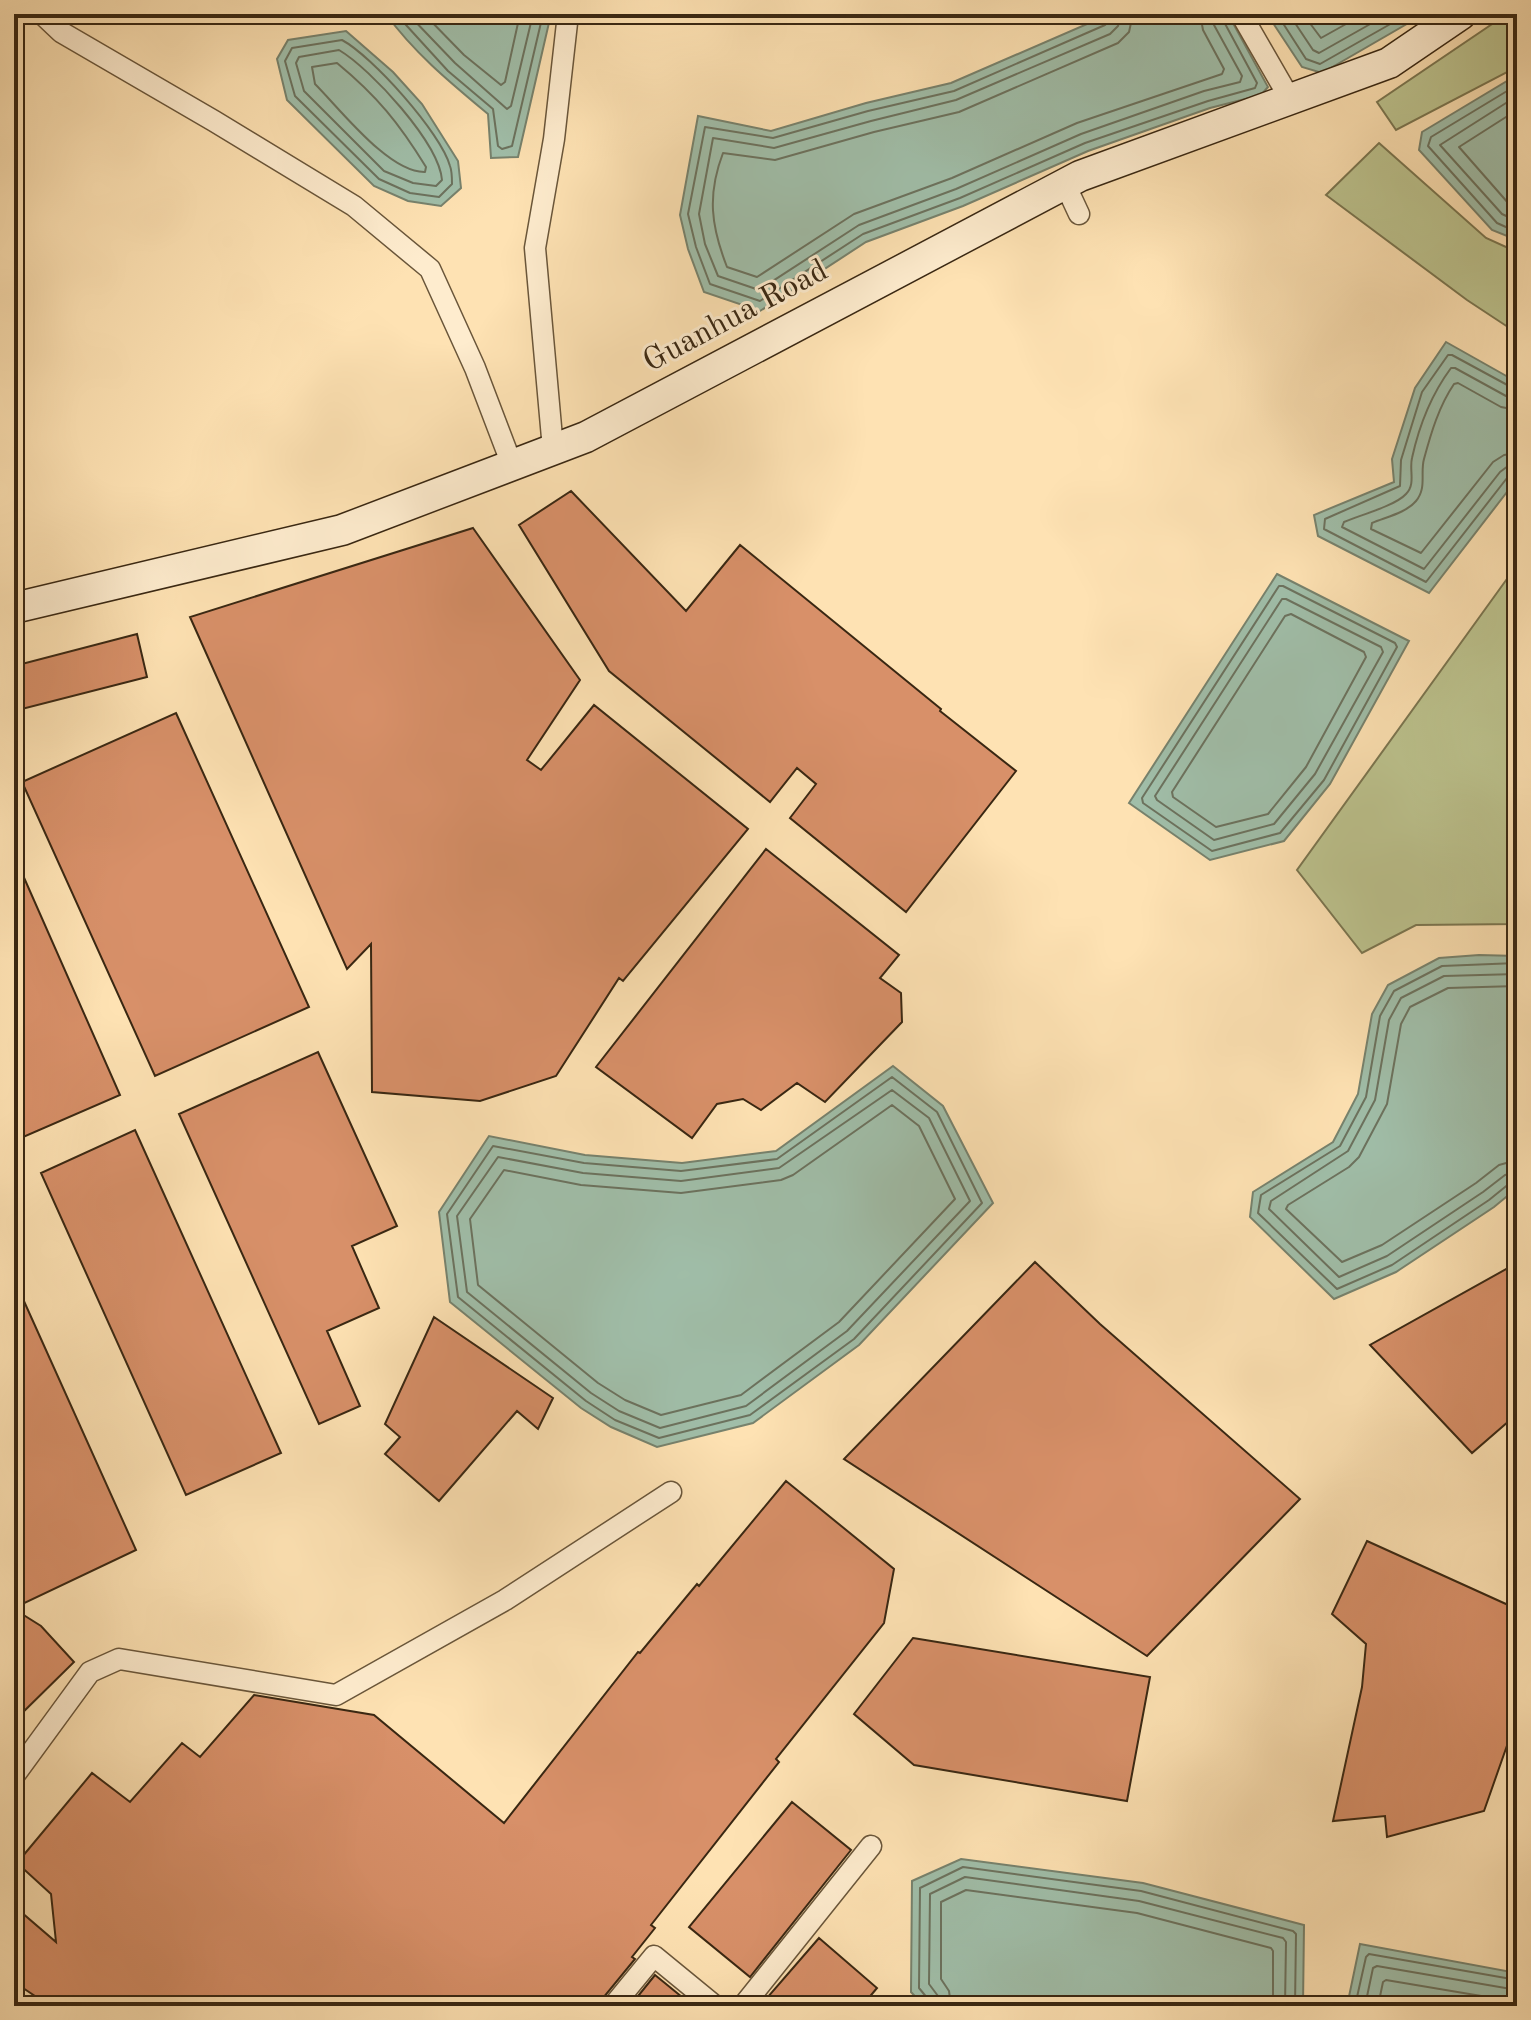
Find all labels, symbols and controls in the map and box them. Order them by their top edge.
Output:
street label: Guanhua Road [639,255,833,379]

